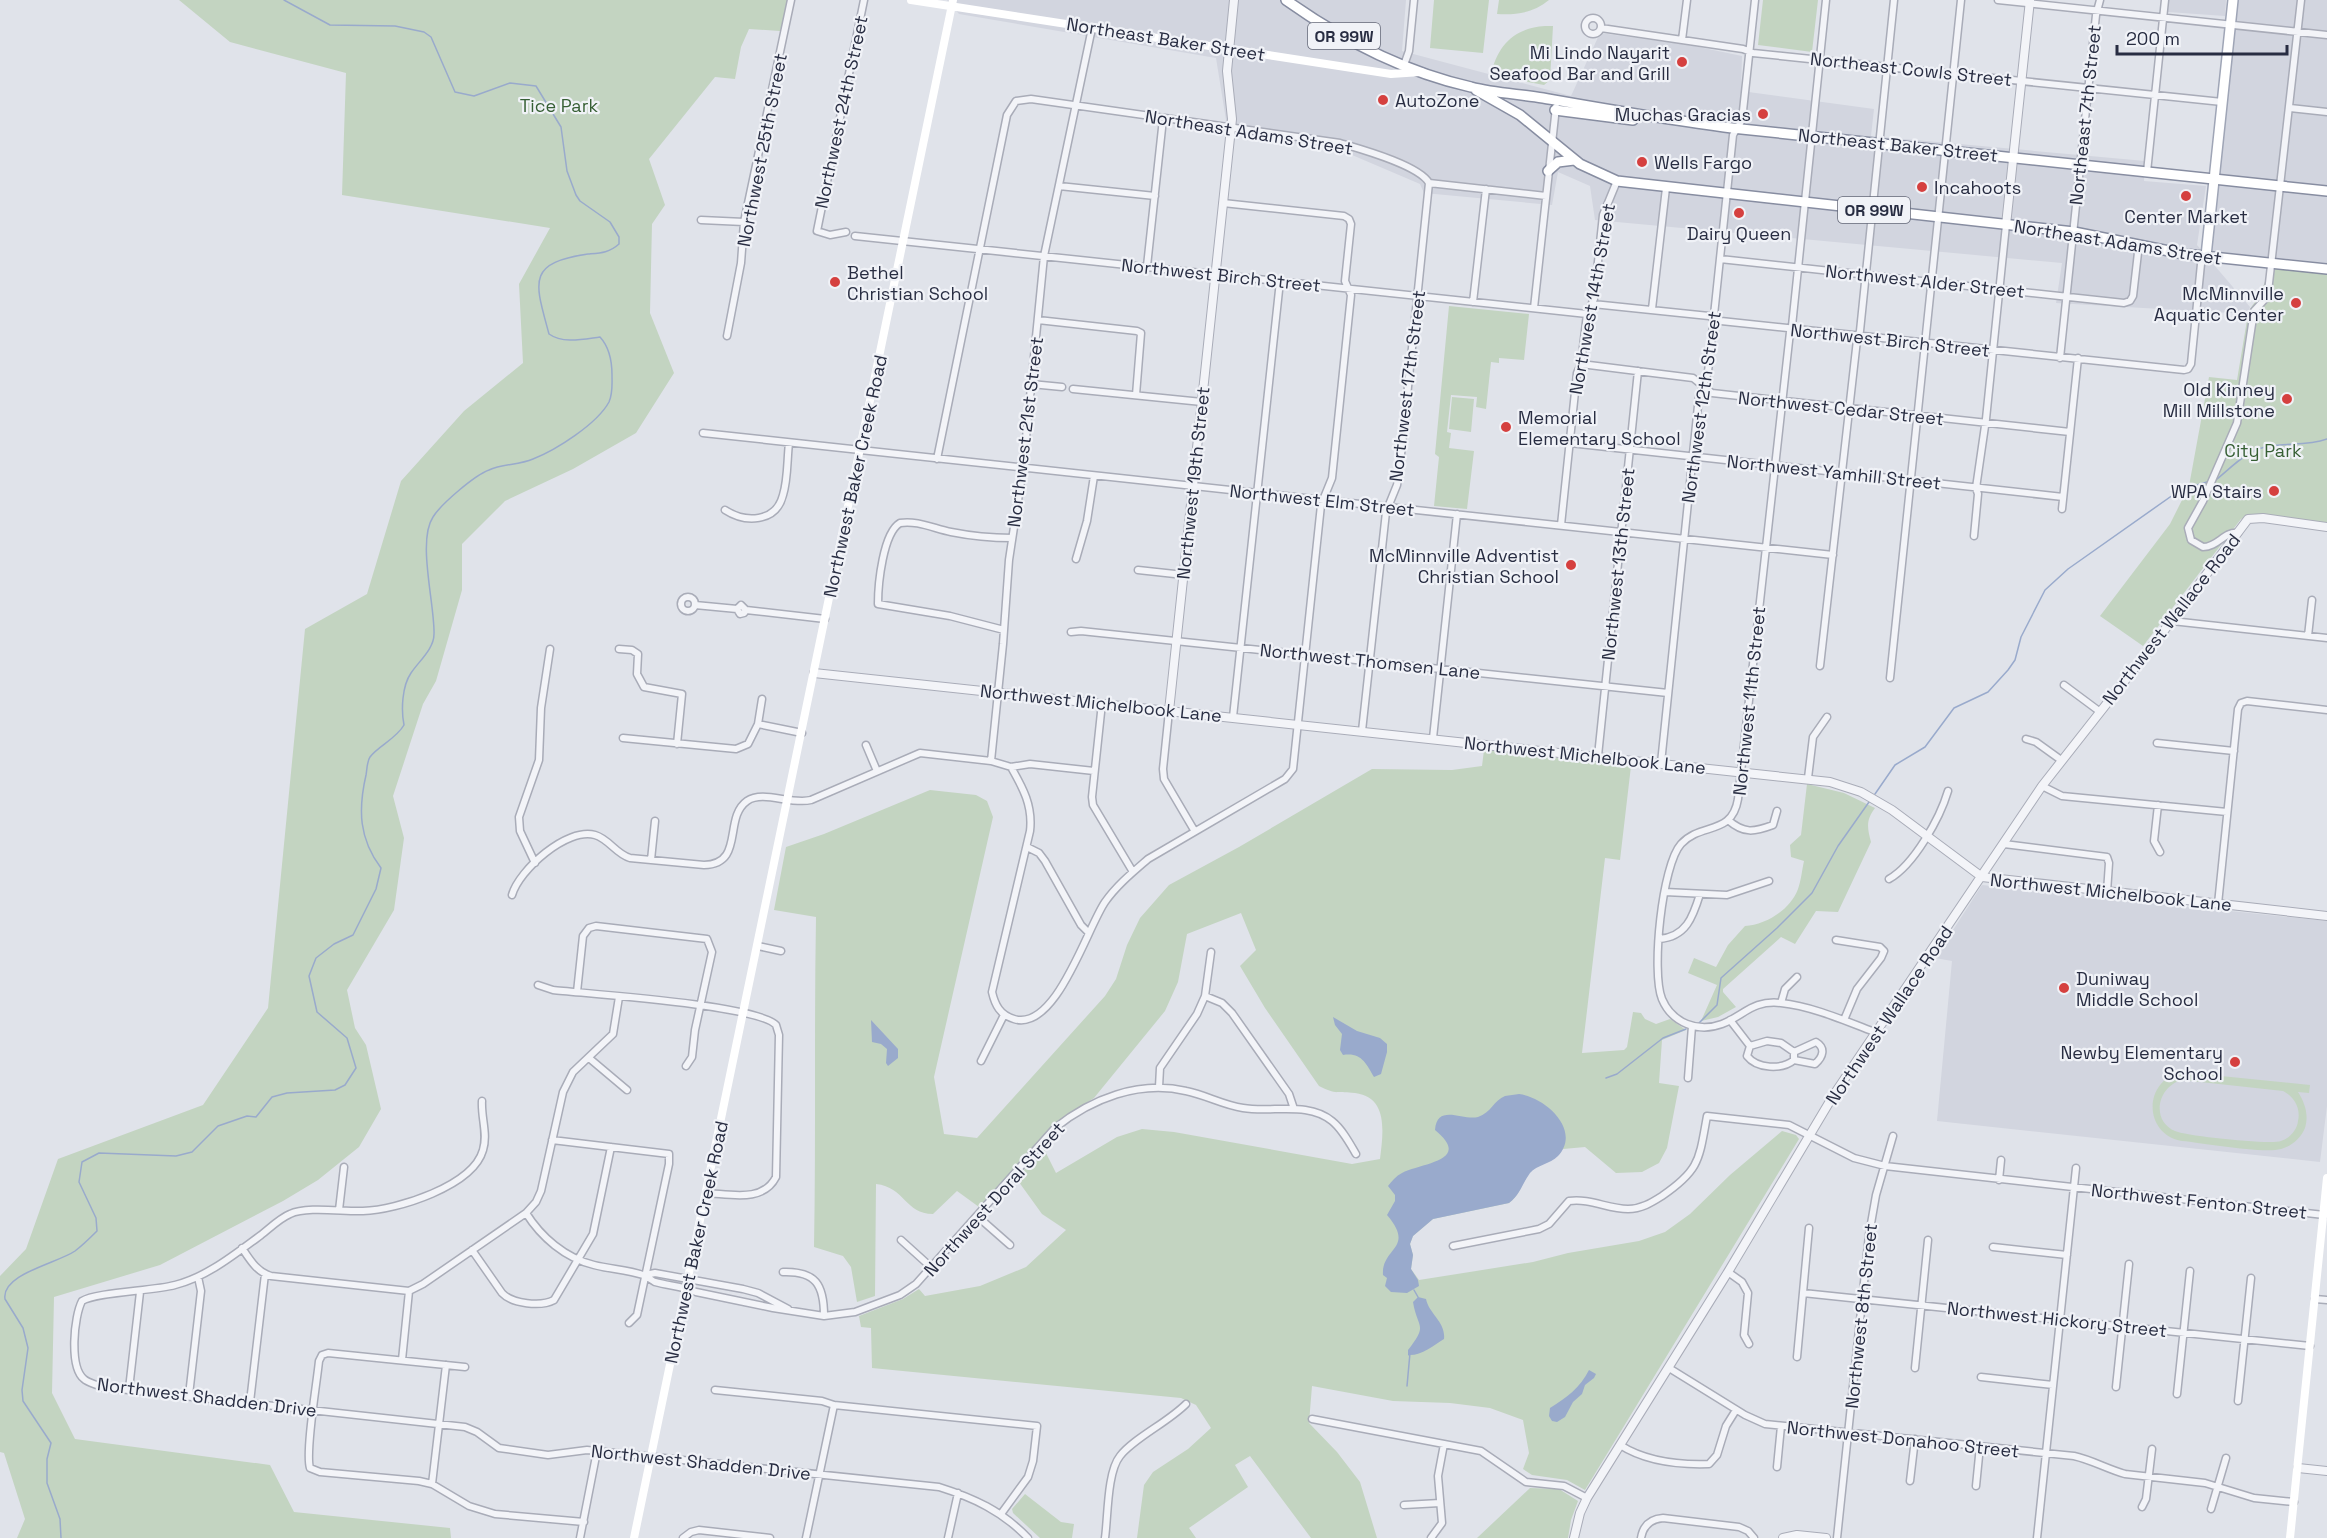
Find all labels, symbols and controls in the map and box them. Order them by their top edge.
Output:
street label: Northeast Baker Street [1065,12,1267,66]
street label: Northwest 24th Street [809,13,873,211]
scale bar [2117,18,2286,56]
road number: OR 99W [1308,23,1380,49]
street label: Northeast 7th Street [2064,24,2106,206]
text: 200 m [2126,27,2180,50]
place label: Mi Lindo Nayarit Seafood Bar and Grill [1489,41,1670,85]
street label: Northeast Cowls Street [1809,47,2013,91]
street label: Northwest 25th Street [732,51,792,249]
marker: Mi Lindo Nayarit Seafood Bar and Grill [1675,55,1689,69]
place label: AutoZone [1395,89,1479,112]
marker: AutoZone [1376,93,1390,107]
park label: Tice Park [520,94,598,117]
place label: Muchas Gracias [1615,103,1751,126]
street label: Northeast Adams Street [1144,104,1354,160]
marker: Muchas Gracias [1756,107,1770,121]
street label: Northeast Baker Street [1797,123,1999,167]
place label: Wells Fargo [1654,151,1752,174]
marker: Wells Fargo [1635,155,1649,169]
place label: Incahoots [1934,176,2021,199]
marker: Incahoots [1915,180,1929,194]
marker: Center Market [2179,189,2193,203]
road number: OR 99W [1838,197,1910,223]
street label: Northwest 14th Street [1564,202,1620,396]
place label: Center Market [2124,205,2248,228]
marker: Dairy Queen [1732,206,1746,220]
street label: Northeast Adams Street [2013,214,2223,270]
place label: Dairy Queen [1687,222,1791,245]
street label: Northwest Birch Street [1120,253,1322,297]
street label: Northwest Alder Street [1824,259,2026,303]
place label: Bethel Christian School [847,261,988,305]
marker: Bethel Christian School [828,275,842,289]
place label: McMinnville Aquatic Center [2154,282,2284,326]
street label: Northwest 17th Street [1384,289,1430,483]
marker: McMinnville Aquatic Center [2289,296,2303,310]
street label: Northwest 12th Street [1676,310,1726,504]
street label: Northwest Birch Street [1789,318,1991,362]
street label: Northwest 21st Street [1002,335,1048,529]
street label: Northwest Baker Creek Road [818,353,892,599]
place label: Old Kinney Mill Millstone [2163,378,2275,422]
street label: Northwest 19th Street [1171,386,1215,580]
street label: Northwest Cedar Street [1737,386,1945,430]
marker: Old Kinney Mill Millstone [2280,392,2294,406]
place label: Memorial Elementary School [1518,406,1681,450]
marker: Memorial Elementary School [1499,420,1513,434]
park label: City Park [2224,439,2302,462]
street label: Northwest Yamhill Street [1726,449,1942,495]
street label: Northwest 13th Street [1596,467,1640,661]
street label: Northwest Elm Street [1228,479,1416,521]
place label: WPA Stairs [2171,480,2262,503]
marker: WPA Stairs [2267,484,2281,498]
street label: Northwest Wallace Road [2097,529,2245,709]
place label: McMinnville Adventist Christian School [1369,544,1559,588]
marker: McMinnville Adventist Christian School [1564,558,1578,572]
street label: Northwest 11th Street [1728,605,1770,797]
street label: Northwest Thomsen Lane [1259,638,1481,684]
street label: Northwest Michelbook Lane [979,679,1223,727]
street label: Northwest Michelbook Lane [1463,731,1707,779]
street label: Northwest Michelbook Lane [1989,868,2233,916]
street label: Northwest Wallace Road [1820,921,1958,1109]
place label: Duniway Middle School [2076,967,2198,1011]
marker: Duniway Middle School [2057,981,2071,995]
place label: Newby Elementary School [2060,1041,2223,1085]
marker: Newby Elementary School [2228,1055,2242,1069]
street label: Northwest Doral Street [919,1117,1069,1281]
street label: Northwest Baker Creek Road [659,1119,733,1365]
street label: Northwest Fenton Street [2090,1178,2308,1224]
street label: Northwest 8th Street [1840,1222,1882,1410]
street label: Northwest Hickory Street [1946,1296,2168,1342]
street label: Northwest Shadden Drive [96,1372,318,1422]
street label: Northwest Donahoo Street [1786,1415,2020,1463]
street label: Northwest Shadden Drive [590,1439,812,1485]

